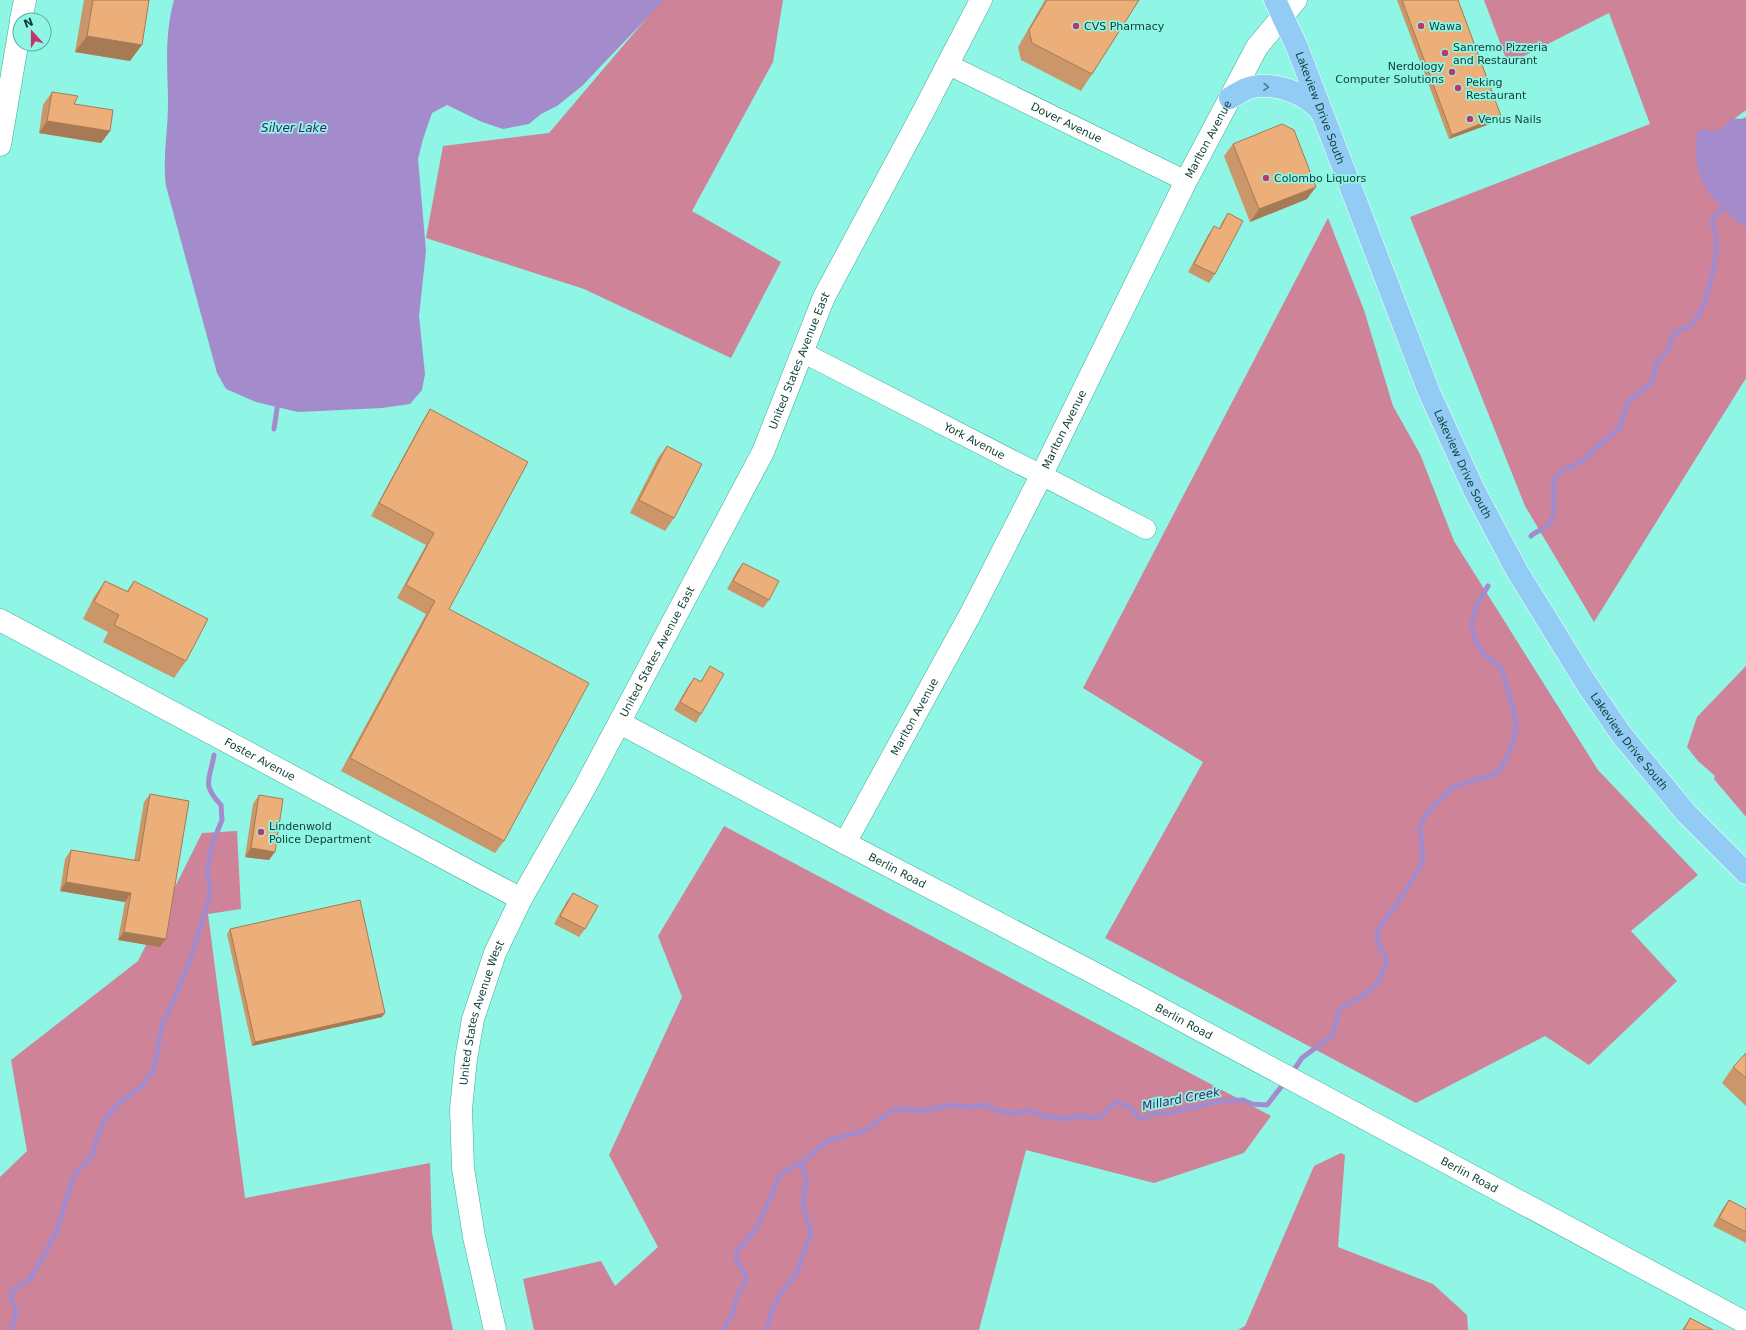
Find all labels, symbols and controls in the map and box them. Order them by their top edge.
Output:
north arrow [12,12,52,52]
text: N [22,15,35,31]
place label: CVS Pharmacy [1084,20,1165,33]
place label: Wawa [1429,20,1462,33]
marker: CVS Pharmacy [1071,21,1081,31]
marker: Wawa [1416,21,1426,31]
place label: Sanremo Pizzeria and Restaurant [1453,41,1548,67]
marker: Sanremo Pizzeria and Restaurant [1440,48,1450,58]
street label: Lakeview Drive South [1293,50,1348,166]
place label: Nerdology Computer Solutions [1335,60,1444,86]
marker: Nerdology Computer Solutions [1447,67,1457,77]
place label: Peking Restaurant [1466,76,1527,102]
one-way arrow [1263,82,1269,91]
marker: Peking Restaurant [1453,83,1463,93]
street label: Marlton Avenue [1182,98,1234,180]
street label: Dover Avenue [1029,100,1104,145]
place label: Venus Nails [1478,113,1542,126]
marker: Venus Nails [1465,114,1475,124]
water label: Silver Lake [261,121,327,135]
place label: Colombo Liquors [1274,172,1367,185]
marker: Colombo Liquors [1261,173,1271,183]
street label: United States Avenue East [766,289,832,431]
street label: Marlton Avenue [1039,388,1089,471]
street label: Lakeview Drive South [1431,407,1495,521]
street label: York Avenue [941,419,1008,462]
street label: United States Avenue East [617,583,697,719]
street label: Marlton Avenue [888,676,941,758]
street label: Lakeview Drive South [1588,690,1671,793]
street label: Foster Avenue [222,735,298,784]
place label: Lindenwold Police Department [269,820,372,846]
marker: Lindenwold Police Department [256,827,266,837]
street label: Berlin Road [866,850,928,891]
street label: United States Avenue West [457,938,507,1086]
street label: Berlin Road [1153,1001,1215,1042]
water label: Millard Creek [1141,1084,1222,1113]
street label: Berlin Road [1439,1154,1500,1195]

